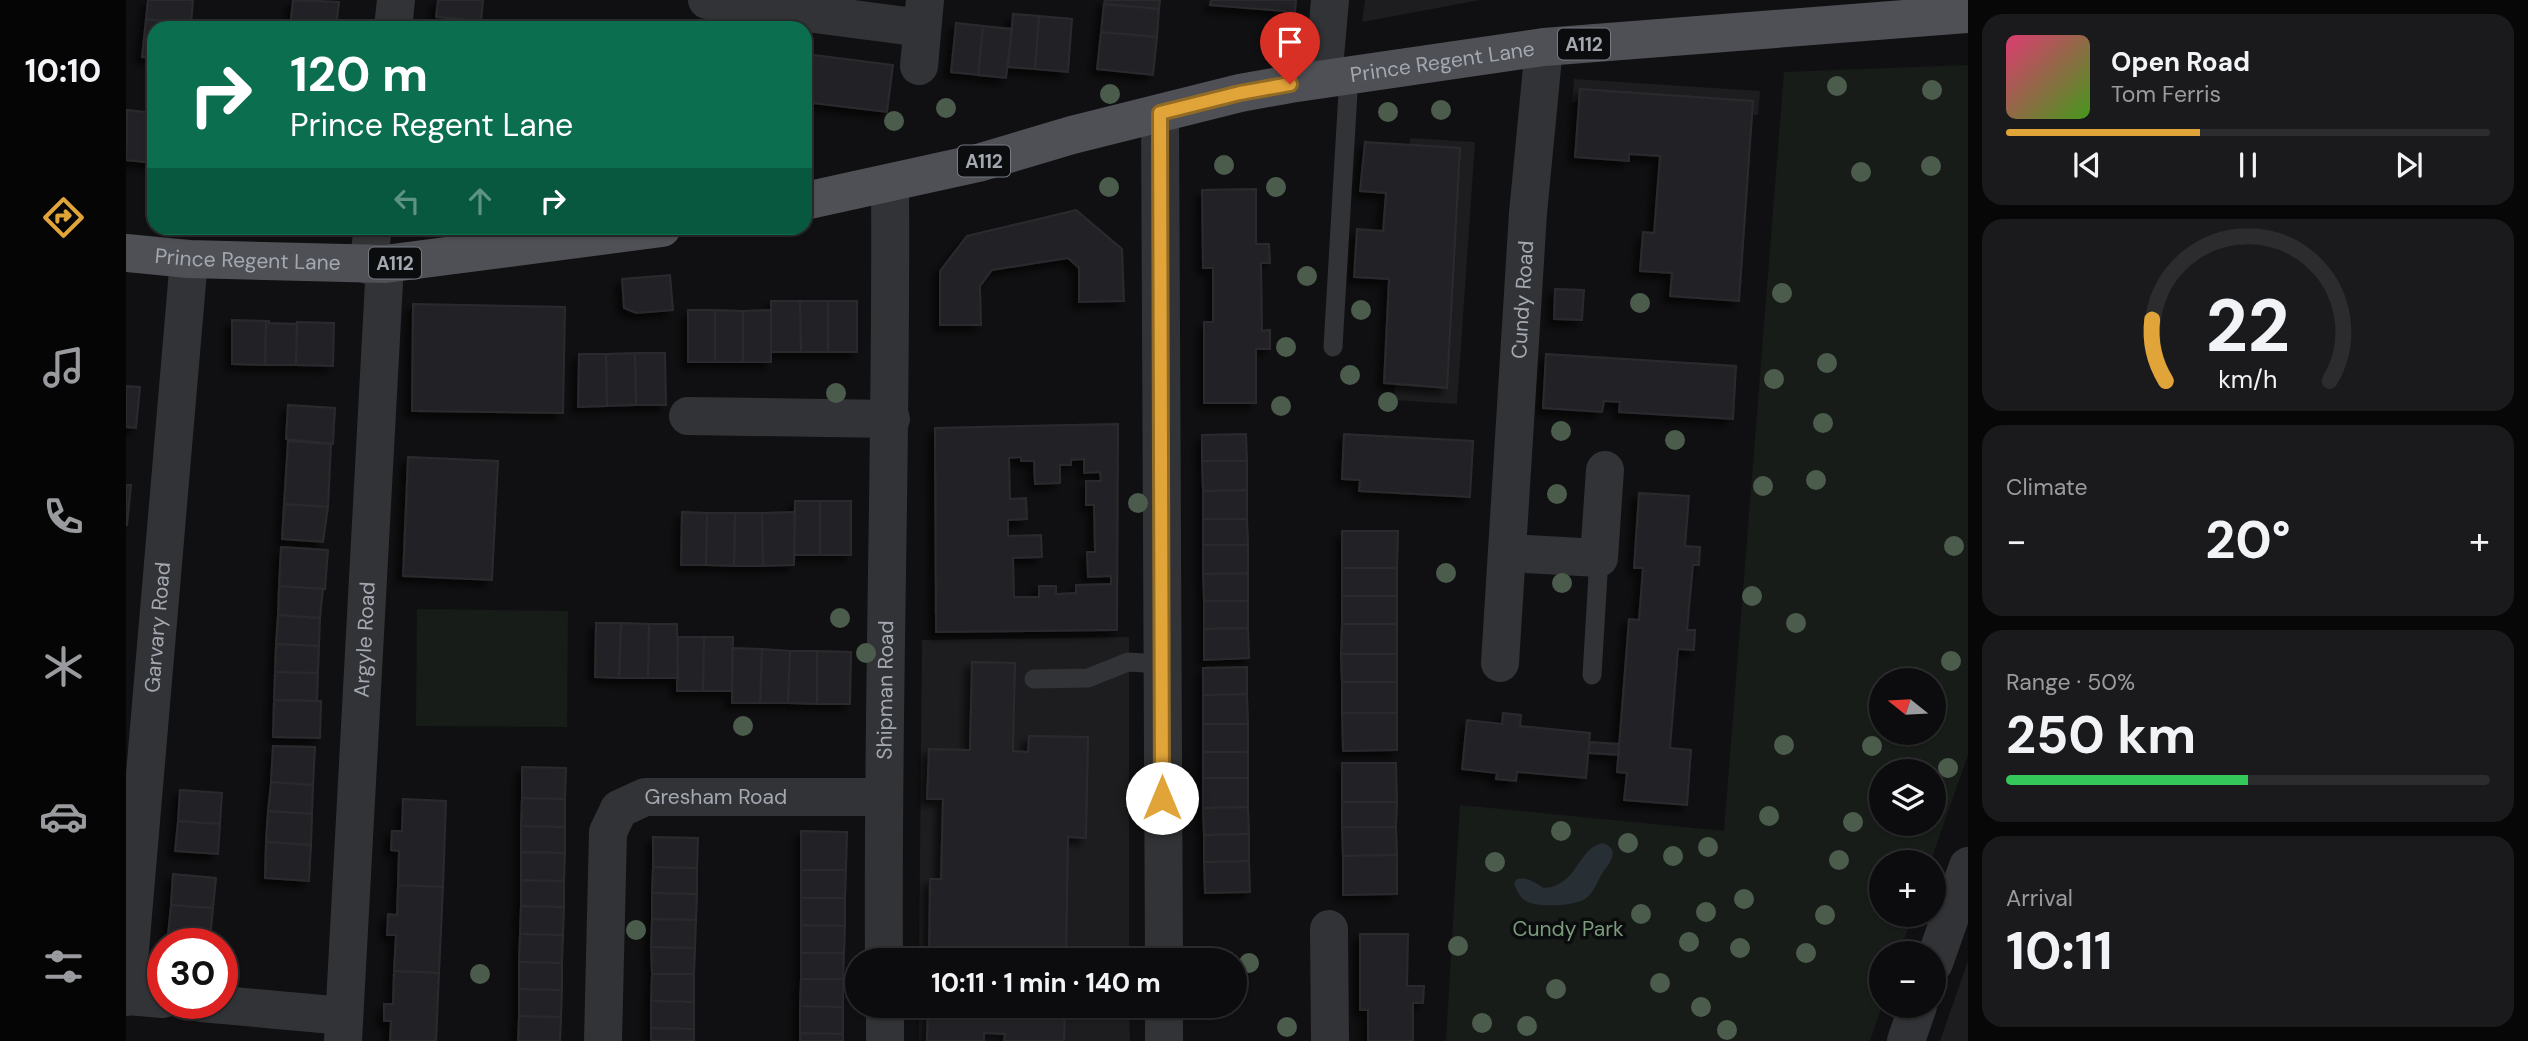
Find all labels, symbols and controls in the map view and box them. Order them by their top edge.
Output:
pin [1260,12.0,1320,84]
icon: arrive [1271,23,1309,61]
road number: A112 [1558,28,1610,60]
street label: Prince Regent Lane [1348,35,1536,89]
text: 120 m [290,42,428,106]
text: Open Road [2111,45,2250,79]
icon: right [175,49,266,140]
text: 10:10 [25,50,101,92]
text: Tom Ferris [2111,79,2221,109]
text: Prince Regent Lane [290,104,573,146]
road number: A112 [958,146,1010,176]
icon: previous [2068,146,2106,184]
icon: pause [2229,146,2267,184]
icon: next [2390,146,2428,184]
icon: left [388,182,426,220]
icon: ahead [461,182,499,220]
icon: right [534,182,572,220]
icon: directions [39,193,88,242]
street label: Cundy Road [1505,240,1540,360]
street label: Prince Regent Lane [154,242,341,277]
road number: A112 [369,247,421,278]
text: 22 [2206,280,2290,375]
icon: music [39,343,88,392]
text: km/h [2218,363,2278,396]
text: Climate [2006,472,2088,502]
icon: phone [39,492,88,541]
text: 20° [2205,506,2291,574]
text: − [2006,516,2027,566]
text: + [2469,516,2490,566]
street label: Garvary Road [138,561,177,694]
street label: Argyle Road [348,581,382,698]
street label: Shipman Road [870,620,900,760]
icon: climate [39,642,88,691]
text: Range · 50% [2006,667,2135,697]
north arrow [1869,668,1946,746]
map controls [1869,668,1946,1018]
text: 250 km [2006,701,2196,769]
button: layers [1869,759,1946,836]
position arrow [1125,761,1199,835]
street label: Gresham Road [645,783,787,811]
icon: car [39,792,88,841]
button: + [1869,850,1946,927]
text: Arrival [2006,883,2073,913]
park label: Cundy Park [1512,915,1624,943]
text: 10:11 [2006,917,2113,985]
speed limit sign: 30 [147,928,238,1019]
button: − [1869,941,1946,1018]
icon: filters [39,942,88,991]
text: 10:11 · 1 min · 140 m [931,966,1161,1000]

